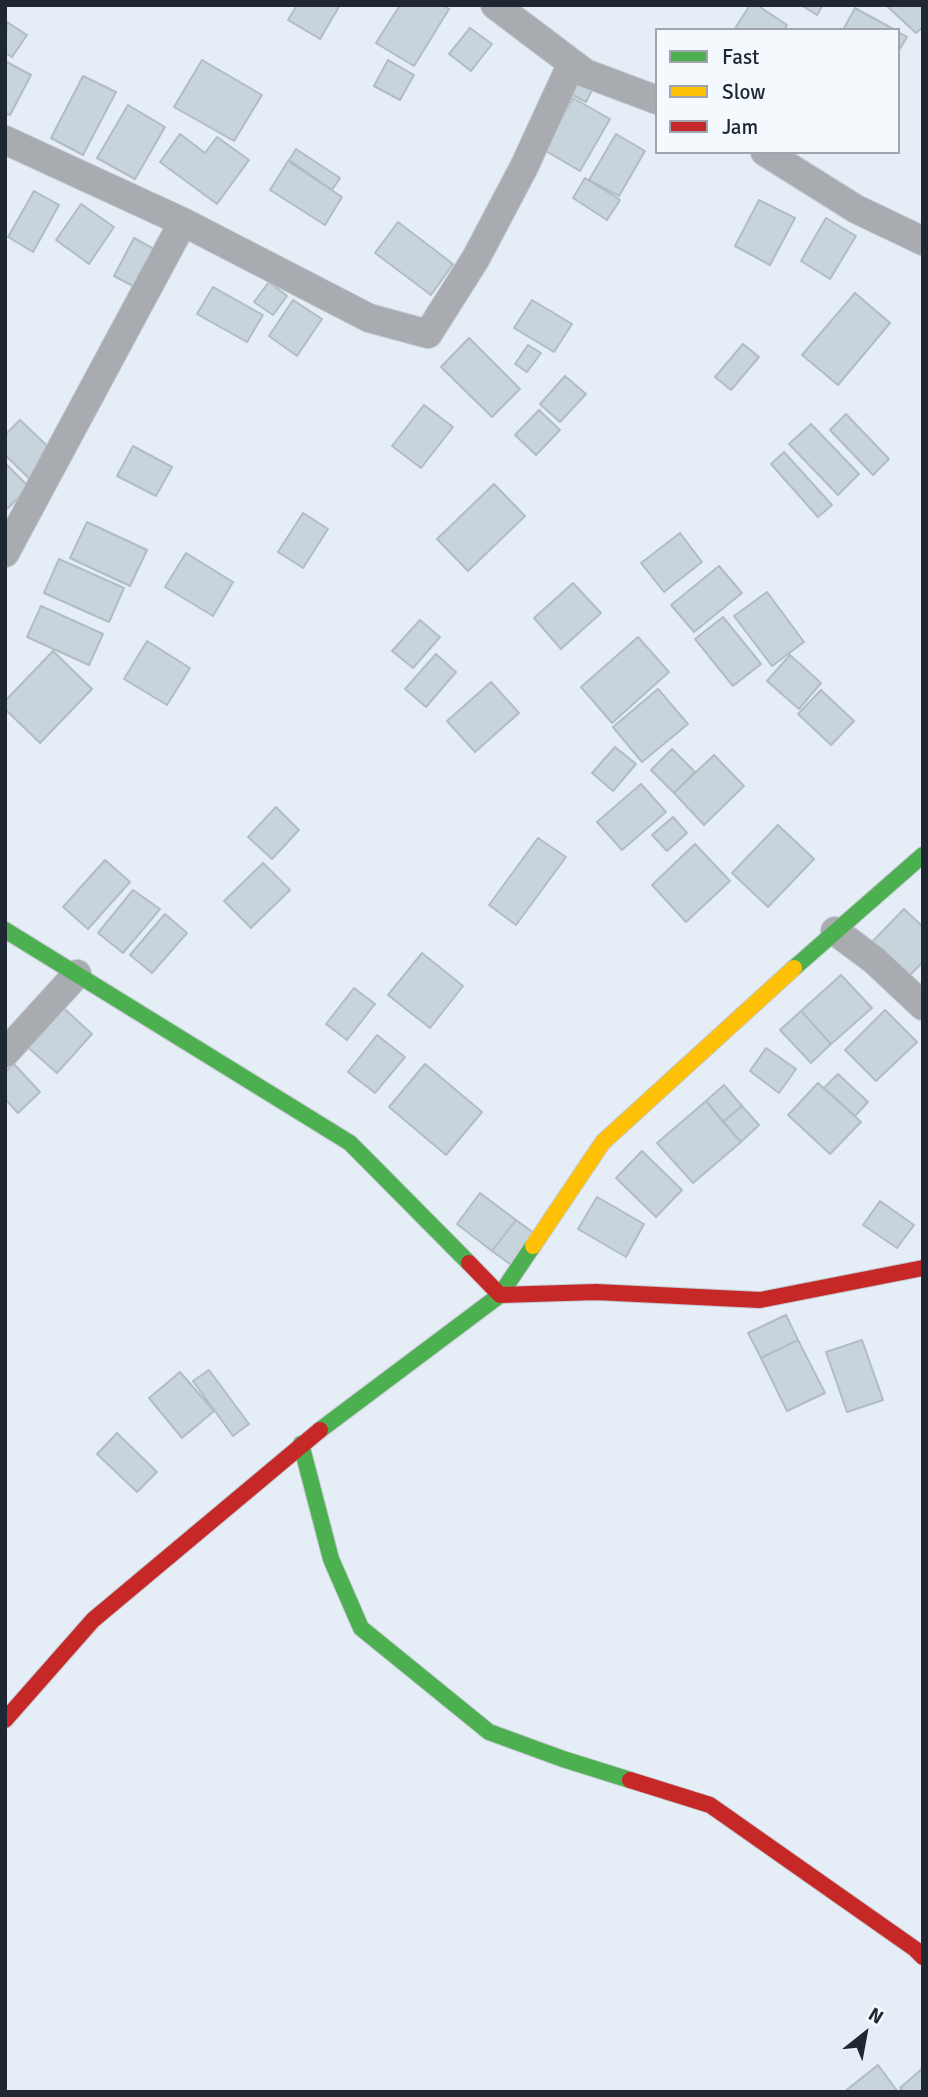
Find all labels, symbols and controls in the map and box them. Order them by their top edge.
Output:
legend [655,28,900,154]
text: Fast [722,44,759,70]
text: Slow [722,79,766,105]
text: Jam [722,114,758,140]
north arrow [830,1999,900,2069]
text: N [864,2002,888,2030]

